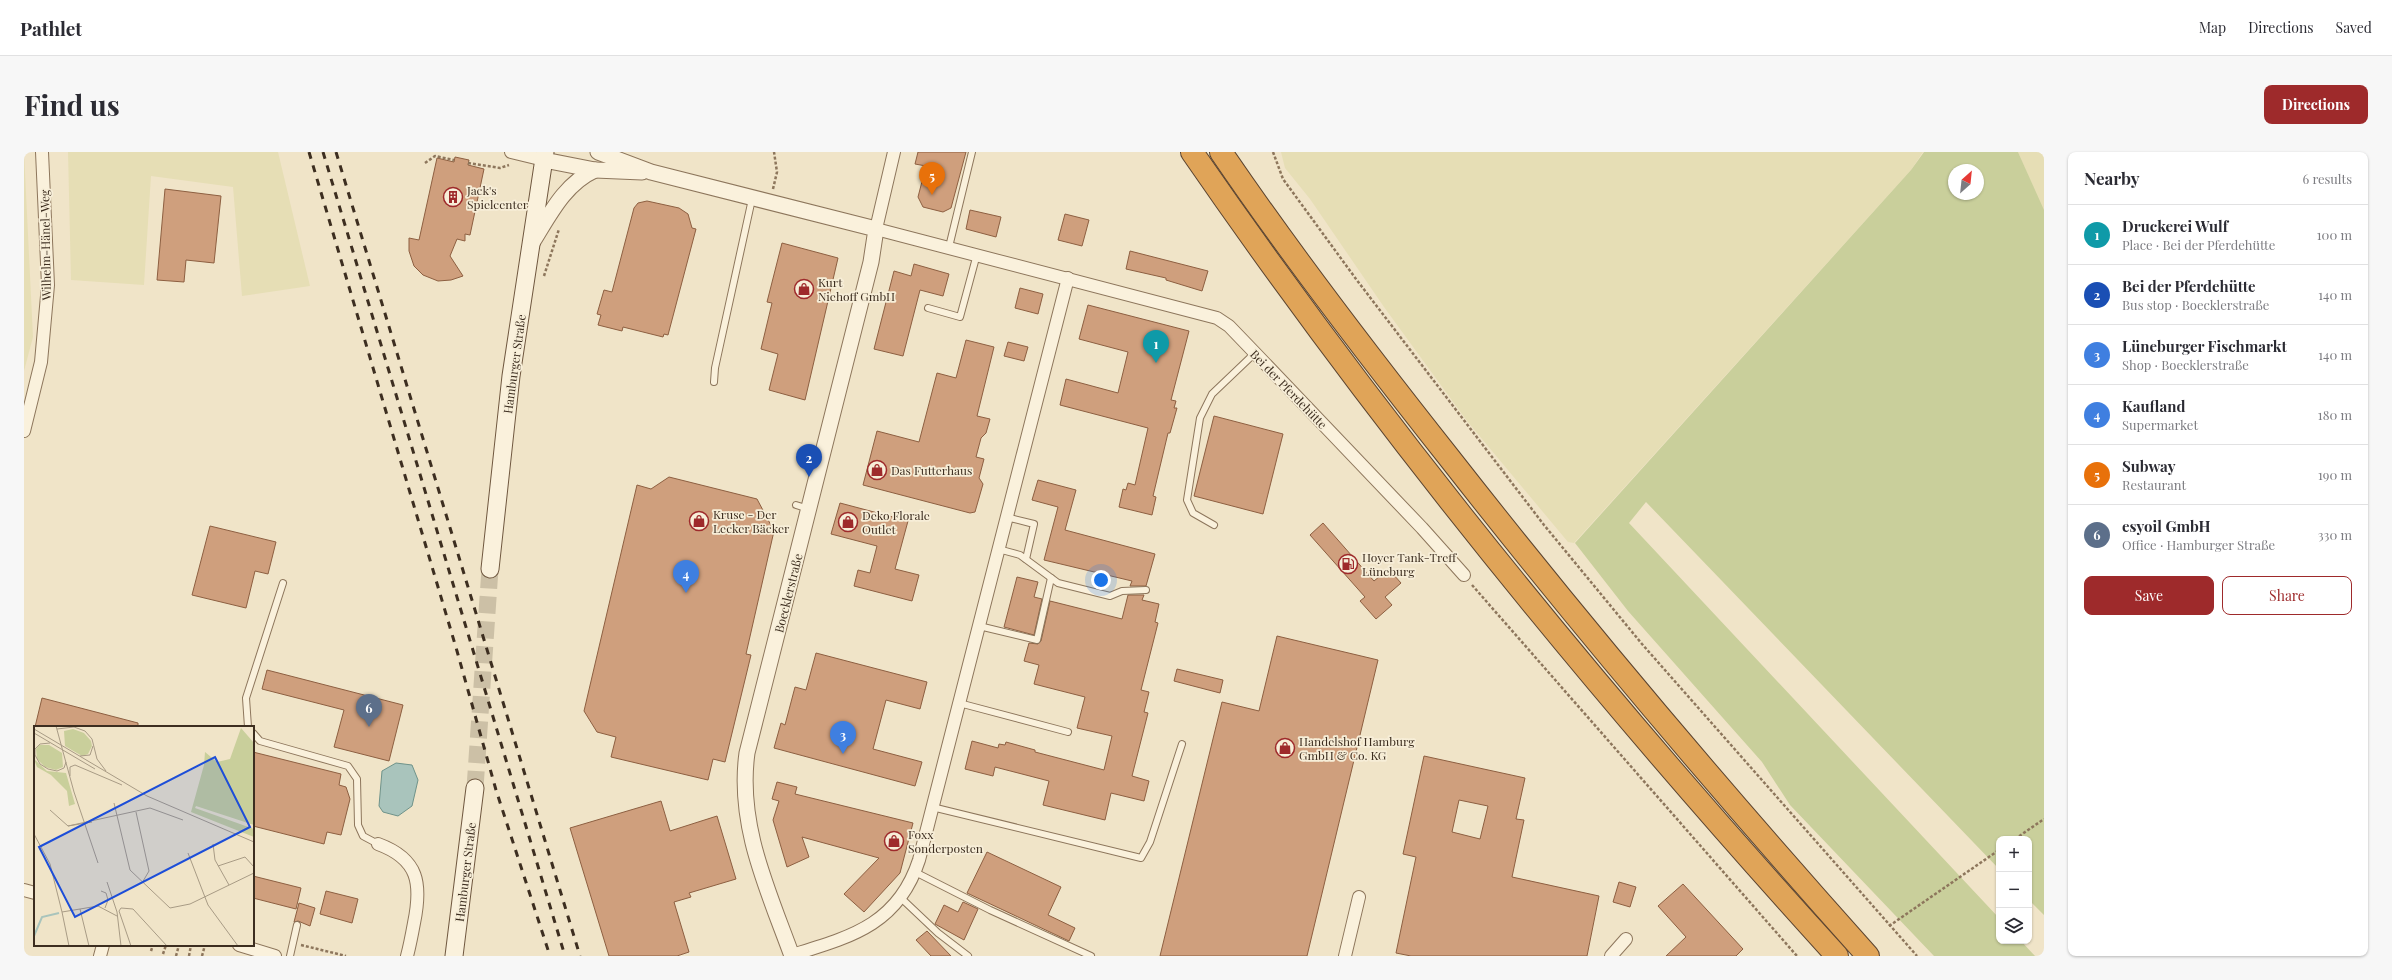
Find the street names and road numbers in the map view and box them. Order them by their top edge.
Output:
street label: Wilhelm-Hänel-Weg [36,189,54,301]
street label: Hamburger Straße [499,313,529,415]
street label: Bei der Pferdehütte [1247,346,1331,432]
street label: Boecklerstraße [770,552,806,634]
street label: Hamburger Straße [451,821,479,923]

